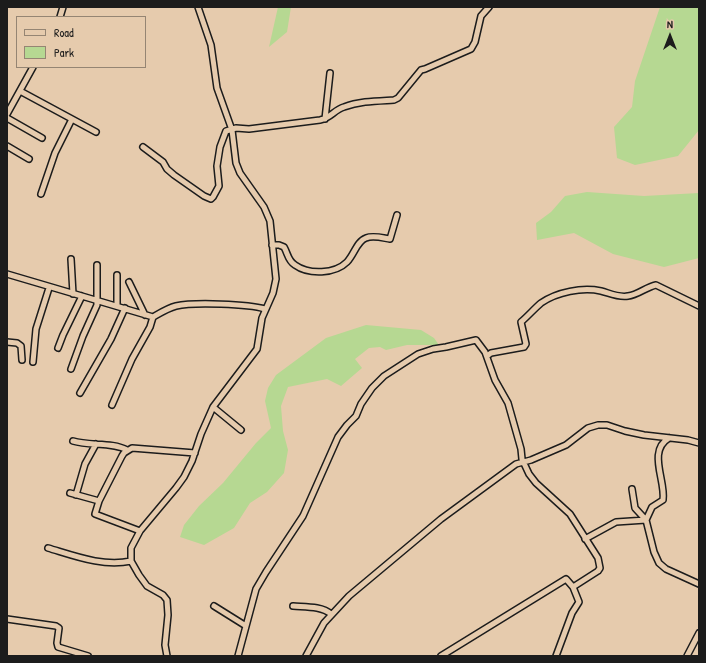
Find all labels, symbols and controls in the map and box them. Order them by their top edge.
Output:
legend [16,16,146,68]
north arrow [650,16,690,56]
text: N [667,17,673,31]
text: Road [54,24,74,41]
text: Park [54,44,74,61]

